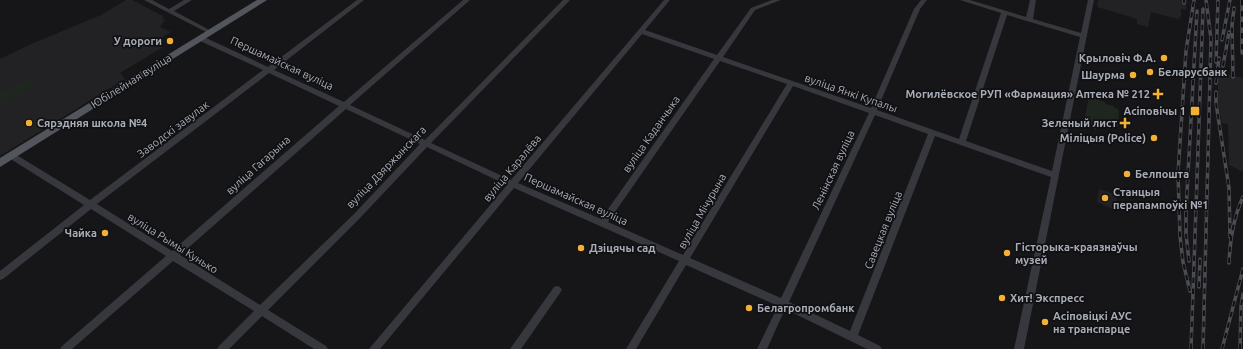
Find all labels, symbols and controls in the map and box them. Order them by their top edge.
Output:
street label: Першамайская вуліца [229,34,335,92]
place label: У дороги [114,35,162,47]
marker: У дороги [165,36,175,46]
street label: Юбілейная вуліца [89,51,173,111]
place label: Крыловіч Ф.А. [1079,52,1156,64]
marker: Крыловіч Ф.А. [1159,53,1169,63]
place label: Беларусбанк [1158,66,1228,78]
marker: Беларусбанк [1145,67,1155,77]
place label: Шаурма [1081,69,1125,81]
marker: Шаурма [1128,70,1138,80]
street label: вуліца Янкі Купалы [803,72,899,114]
place label: Могилёвское РУП «Фармация» Аптека № 212 [906,88,1150,100]
marker: Могилёвское РУП «Фармация» Аптека № 212 [1153,89,1163,99]
street label: вуліца Каданчыка [620,93,682,175]
street label: Заводскі завулак [135,98,211,160]
place label: Асіповічы 1 [1123,105,1186,117]
marker: Асіповічы 1 [1189,105,1201,117]
place label: Сярэдняя школа №4 [37,117,147,129]
place label: Зеленый лист [1042,117,1117,129]
marker: Сярэдняя школа №4 [24,118,34,128]
marker: Зеленый лист [1120,118,1130,128]
street label: вуліца Дзяржынскага [344,124,428,210]
street label: Ленінская вуліца [809,128,857,212]
street label: вуліца Каралёва [481,132,543,204]
place label: Міліцыя (Police) [1060,132,1146,145]
street label: вуліца Гагарына [224,133,292,197]
marker: Міліцыя (Police) [1149,133,1159,143]
place label: Белпошта [1135,168,1189,180]
marker: Белпошта [1122,169,1132,179]
street label: Першамайская вуліца [522,171,630,227]
street label: вуліца Мічурына [676,171,728,251]
place label: Станцыя перапампоўкі №1 [1113,186,1208,211]
street label: Савецкая вуліца [862,189,904,271]
marker: Станцыя перапампоўкі №1 [1100,193,1110,203]
street label: вуліца Рымы Кунько [126,210,220,276]
place label: Чайка [65,227,97,239]
marker: Чайка [100,228,110,238]
place label: Гісторыка-краязнаўчы музей [1015,241,1138,266]
place label: Дзіцячы сад [589,242,655,254]
marker: Дзіцячы сад [576,243,586,253]
marker: Гісторыка-краязнаўчы музей [1002,248,1012,258]
place label: Хит! Экспресс [1010,292,1085,304]
marker: Хит! Экспресс [997,293,1007,303]
place label: Белагропромбанк [757,302,855,314]
marker: Белагропромбанк [744,303,754,313]
place label: Асіповіцкі АУС на транспарце [1053,310,1132,335]
marker: Асіповіцкі АУС на транспарце [1040,317,1050,327]

